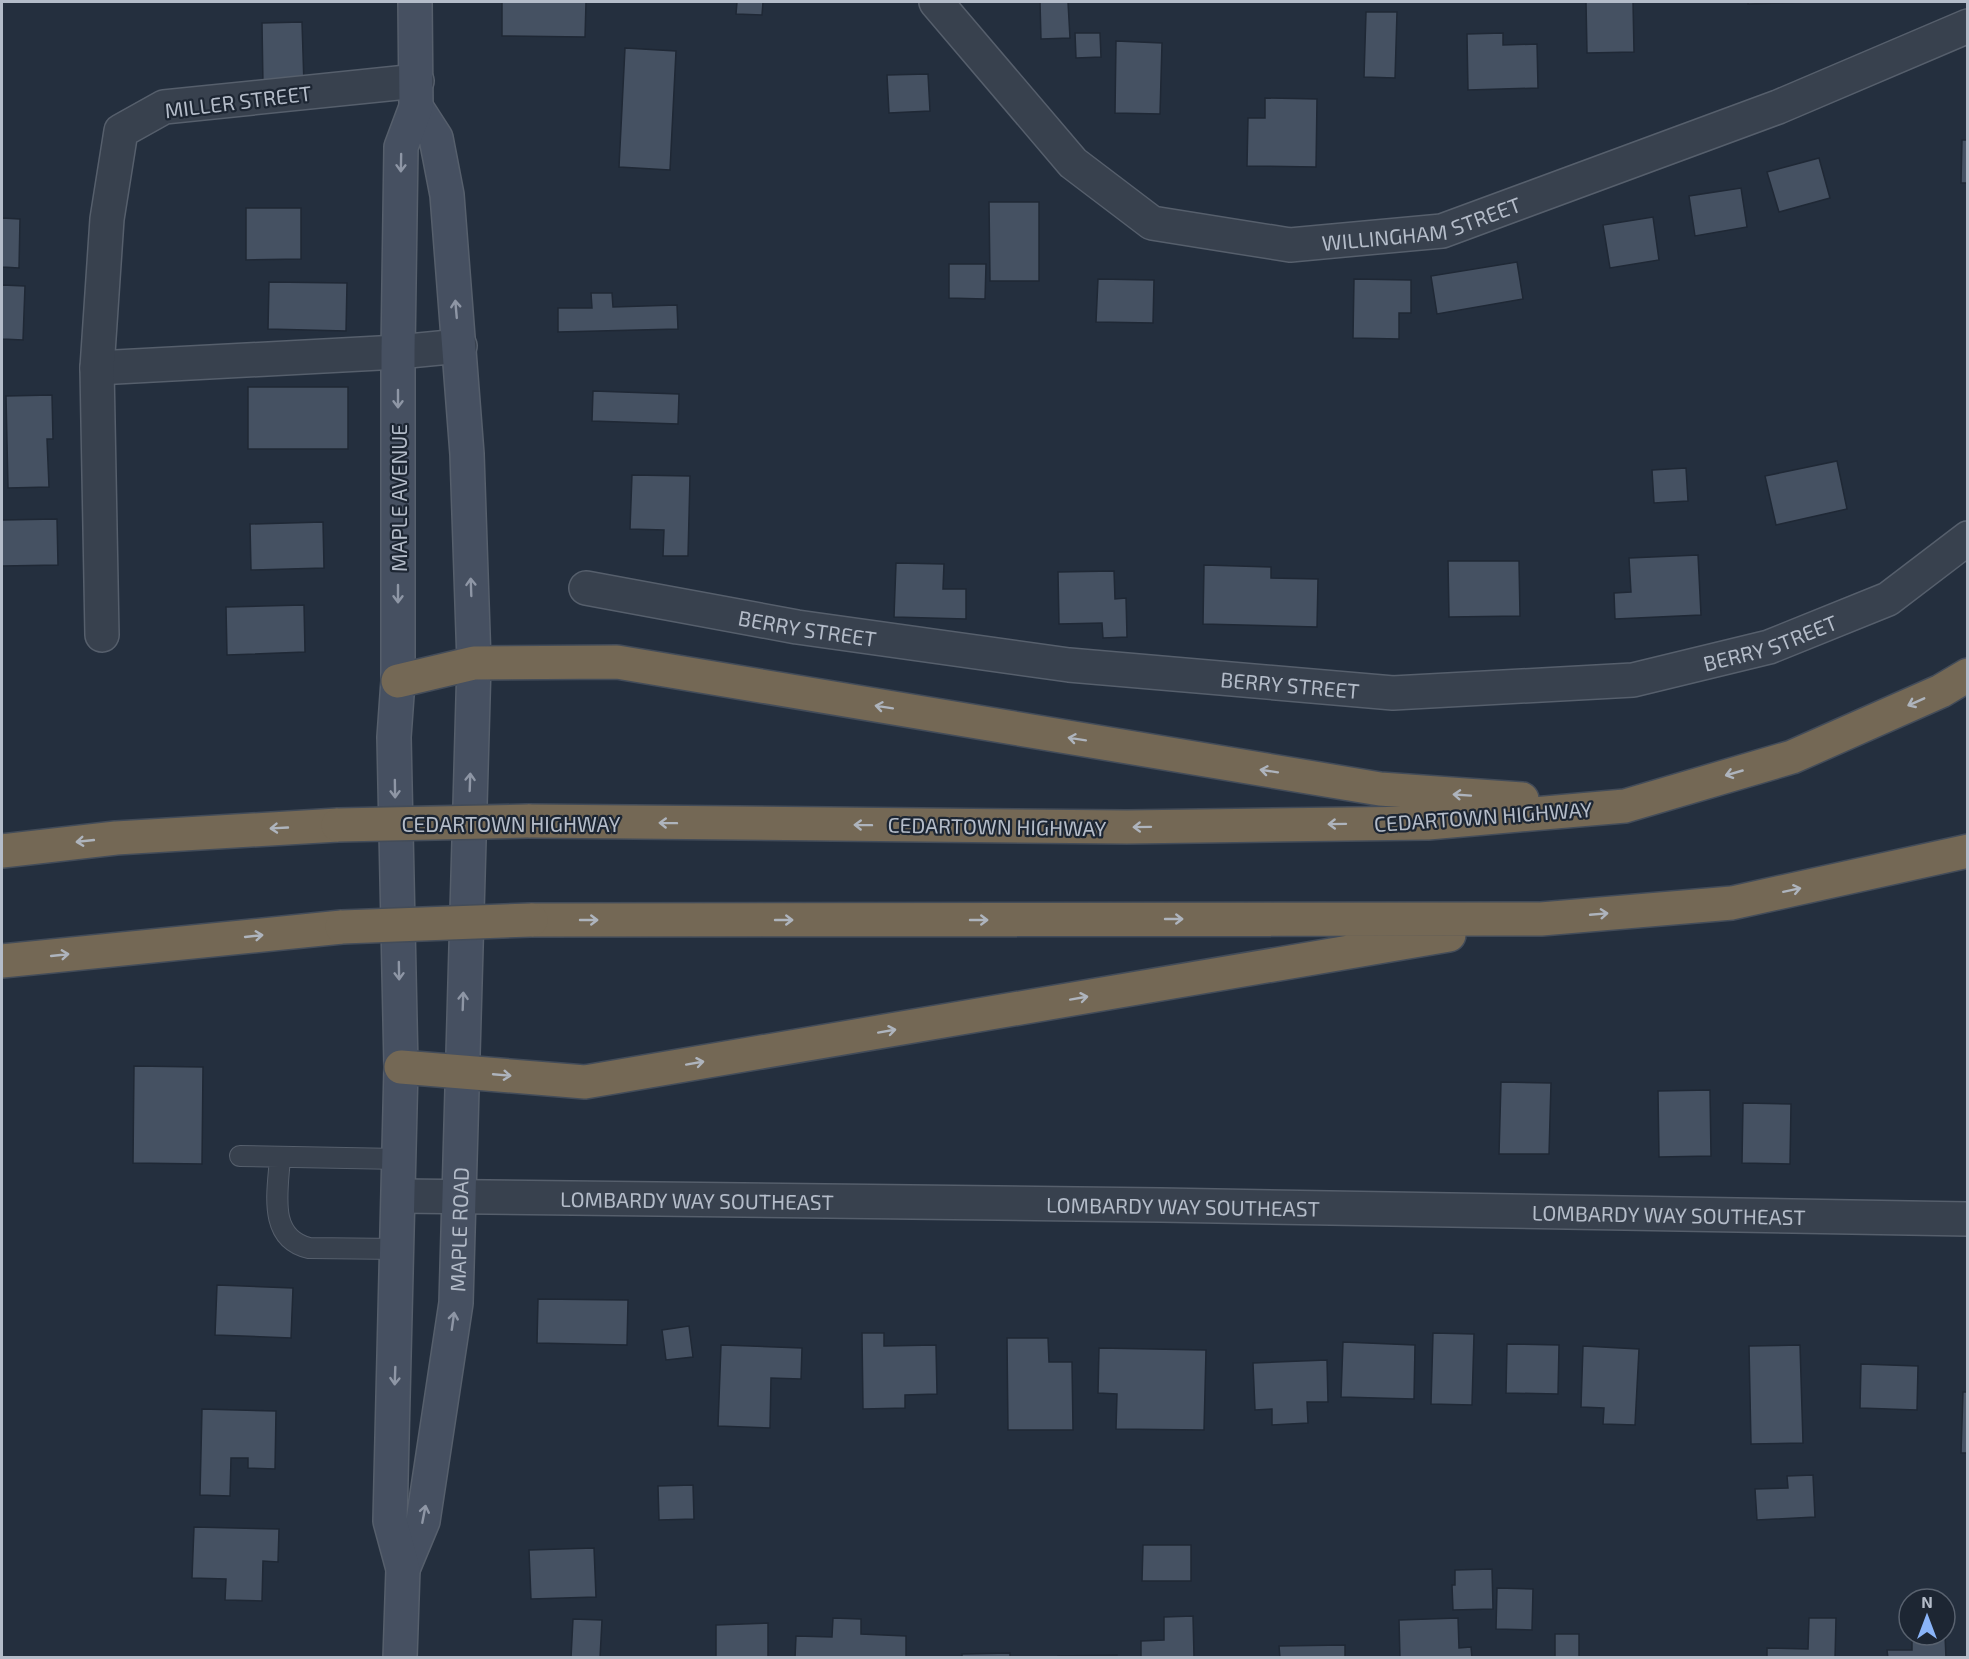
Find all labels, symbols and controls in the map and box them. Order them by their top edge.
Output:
street label: MILLER STREET [163,80,313,122]
one-way arrow [395,152,407,172]
street label: WILLINGHAM STREET [1321,191,1524,255]
one-way arrow [451,299,462,319]
one-way arrow [392,389,404,409]
street label: MAPLE AVENUE [386,424,411,572]
one-way arrow [466,578,477,598]
one-way arrow [392,584,404,604]
street label: BERRY STREET [736,604,878,650]
street label: BERRY STREET [1701,608,1840,675]
street label: BERRY STREET [1219,666,1360,703]
one-way arrow [1907,697,1925,708]
one-way arrow [875,701,895,712]
one-way arrow [1067,733,1087,744]
one-way arrow [1260,765,1279,776]
one-way arrow [1725,768,1744,779]
one-way arrow [465,773,476,793]
one-way arrow [390,779,401,799]
one-way arrow [1453,789,1473,800]
street label: CEDARTOWN HIGHWAY [1373,796,1593,836]
street label: CEDARTOWN HIGHWAY [402,811,620,836]
street label: CEDARTOWN HIGHWAY [887,812,1107,840]
one-way arrow [658,817,678,829]
one-way arrow [1327,818,1347,830]
one-way arrow [853,819,873,830]
one-way arrow [1132,821,1152,833]
one-way arrow [270,823,290,834]
one-way arrow [75,836,95,847]
one-way arrow [1782,883,1801,895]
one-way arrow [1589,908,1608,919]
one-way arrow [1164,913,1184,925]
one-way arrow [579,914,599,926]
one-way arrow [774,914,794,926]
one-way arrow [969,914,989,926]
one-way arrow [243,930,263,941]
one-way arrow [49,949,69,960]
one-way arrow [394,960,405,980]
one-way arrow [457,991,469,1011]
one-way arrow [1069,992,1089,1003]
one-way arrow [877,1025,896,1036]
one-way arrow [684,1057,704,1068]
one-way arrow [491,1070,511,1081]
street label: MAPLE ROAD [444,1167,472,1292]
street label: LOMBARDY WAY SOUTHEAST [560,1185,834,1214]
street label: LOMBARDY WAY SOUTHEAST [1046,1191,1320,1220]
street label: LOMBARDY WAY SOUTHEAST [1532,1199,1806,1229]
one-way arrow [448,1312,459,1332]
one-way arrow [389,1365,401,1385]
one-way arrow [419,1505,430,1524]
north arrow [1897,1587,1957,1647]
text: N [1921,1592,1933,1611]

